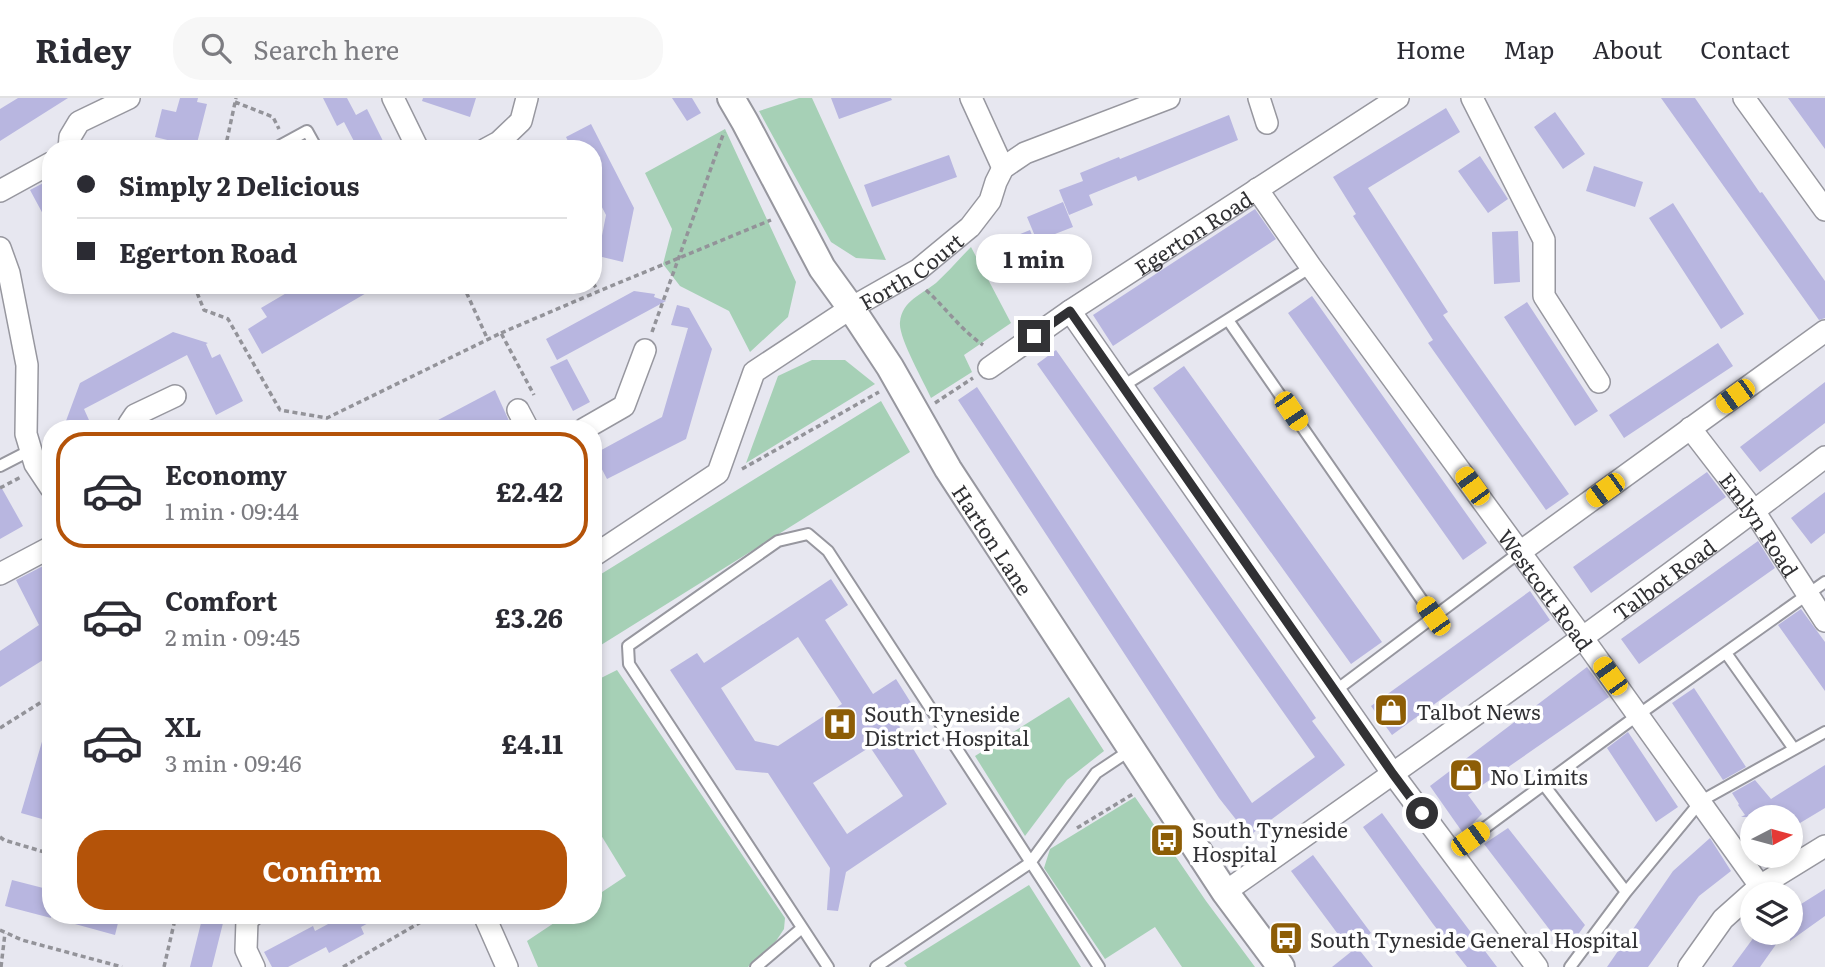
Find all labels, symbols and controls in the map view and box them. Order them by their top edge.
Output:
search box [173,17,663,80]
text: Ridey [35,24,131,73]
icon: search [197,29,235,67]
text: Search here [253,29,399,68]
text: Home [1396,31,1465,66]
text: Map [1503,31,1554,66]
text: About [1592,31,1662,66]
text: Contact [1700,31,1790,66]
text: Simply 2 Delicious [119,165,360,204]
street label: Egerton Road [1127,182,1258,281]
street label: Forth Court [853,224,969,316]
text: Egerton Road [119,232,297,271]
callout: 1 min [976,234,1092,284]
text: 1 min [1003,241,1065,275]
route end [1018,320,1050,352]
car [1712,375,1759,417]
car [1271,388,1312,434]
text: Economy [165,454,287,493]
icon: car [81,459,144,522]
car [1452,463,1493,509]
street label: Emlyn Road [1713,465,1808,582]
car [1582,469,1629,511]
text: £2.42 [496,471,563,510]
street label: Harton Lane [946,478,1042,600]
text: 1 min · 09:44 [165,493,299,527]
street label: Westcott Road [1492,522,1602,656]
street label: Talbot Road [1605,530,1721,627]
text: Comfort [165,580,277,619]
icon: car [81,585,144,648]
car [1413,593,1454,639]
text: £3.26 [495,597,563,636]
text: 2 min · 09:45 [165,619,300,653]
car [1590,653,1631,699]
shop icon: Talbot News [1372,691,1410,729]
place label: Talbot News [1416,695,1540,726]
place label: South Tyneside District Hospital [864,697,1029,752]
hospital icon: South Tyneside District Hospital [821,705,859,743]
text: XL [165,706,202,745]
icon: car [81,711,144,774]
text: £4.11 [502,723,563,762]
text: 3 min · 09:46 [165,745,302,779]
shop icon: No Limits [1447,756,1485,794]
place label: No Limits [1490,760,1588,791]
route start [1406,797,1438,829]
north arrow [1740,805,1802,868]
map controls [1740,805,1803,945]
place label: South Tyneside Hospital [1192,813,1348,868]
car [1447,818,1494,860]
bus stop icon: South Tyneside Hospital [1148,821,1186,859]
button: Confirm [77,830,567,910]
button: layers [1740,882,1803,945]
bus stop icon: South Tyneside General Hospital [1267,919,1305,957]
place label: South Tyneside General Hospital [1310,923,1638,954]

